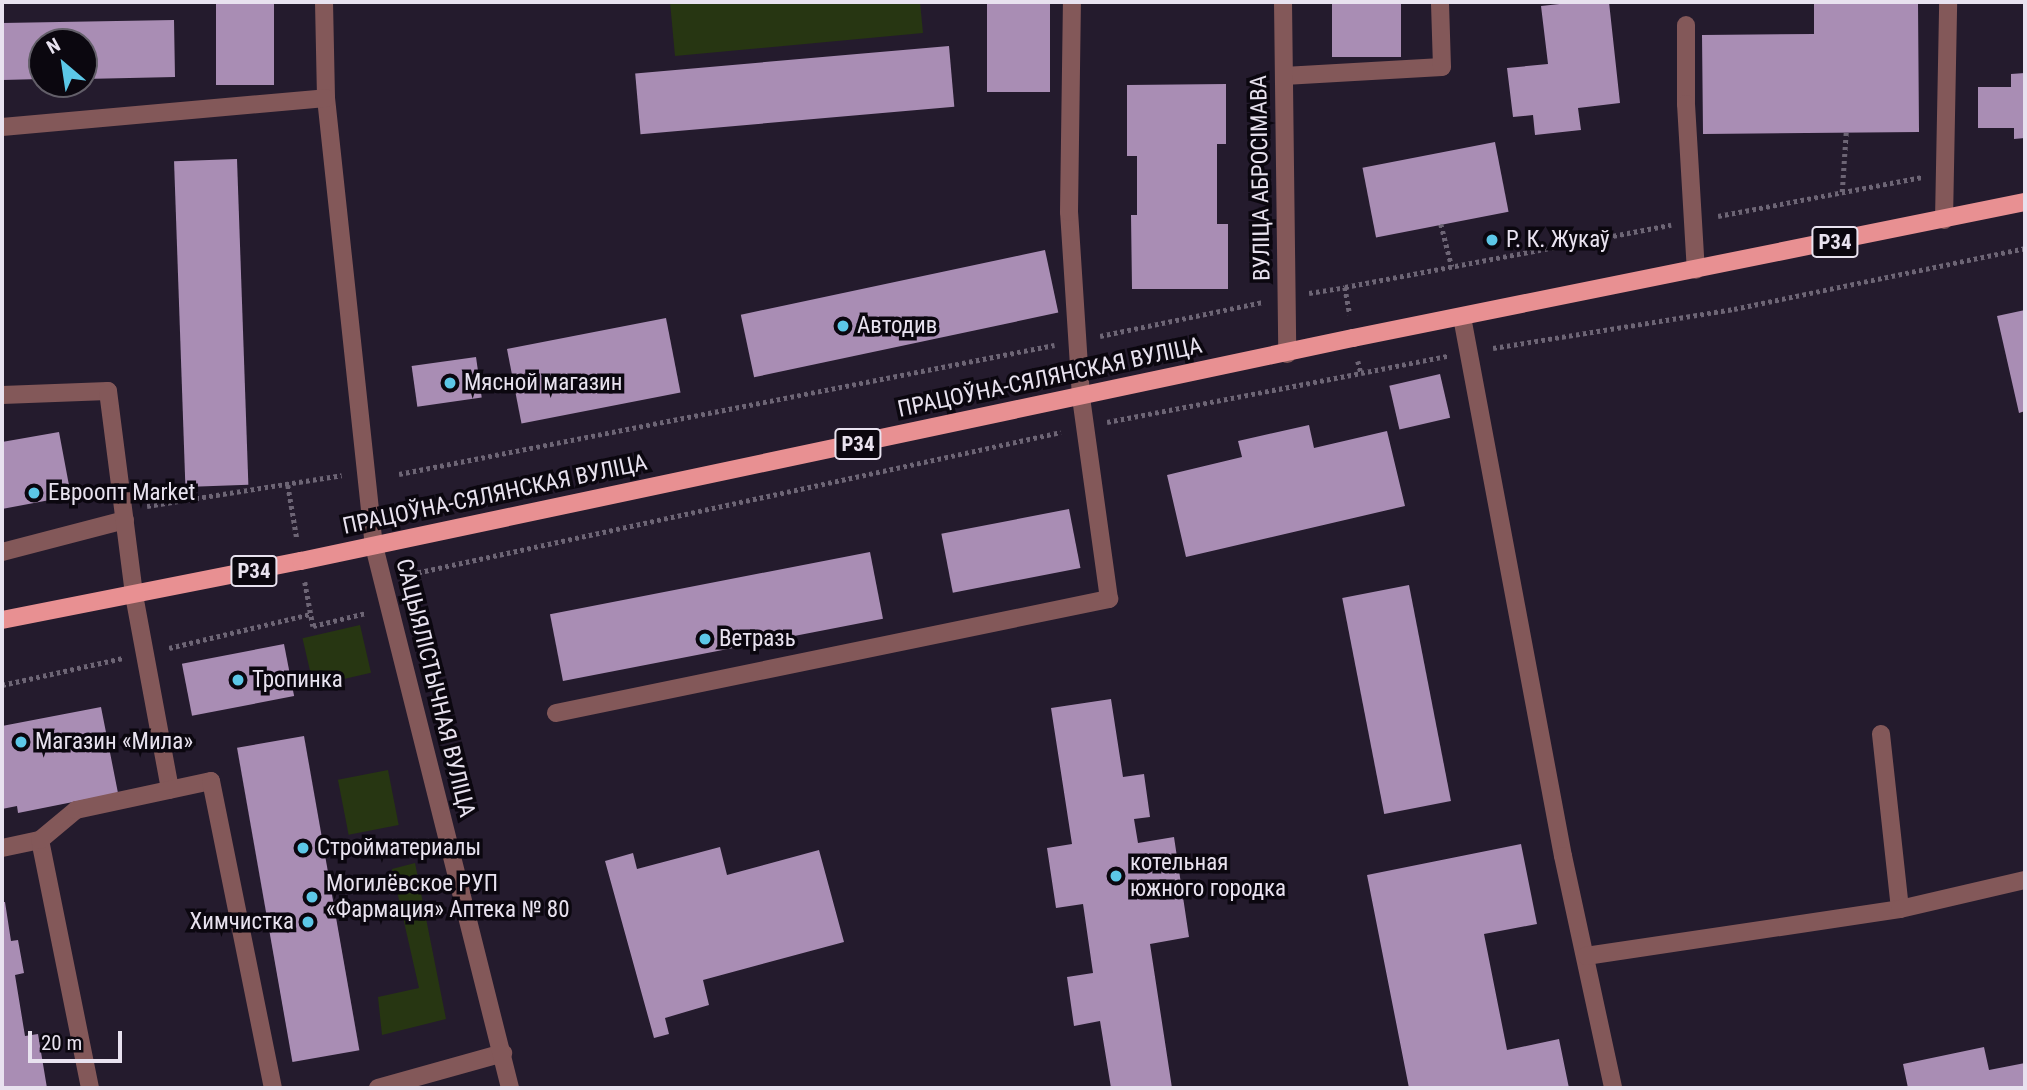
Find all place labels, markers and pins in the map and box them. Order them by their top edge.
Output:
place label: Р. К. Жукаў [1506,226,1610,254]
marker: Р. К. Жукаў [1484,232,1500,248]
place label: Автодив [857,312,937,340]
marker: Автодив [835,318,851,334]
place label: Мясной магазин [464,369,622,397]
marker: Мясной магазин [442,375,458,391]
place label: Евроопт Market [48,479,195,507]
marker: Евроопт Market [26,485,42,501]
place label: Ветразь [719,625,796,653]
marker: Ветразь [697,631,713,647]
place label: Тропинка [252,666,343,694]
marker: Тропинка [230,672,246,688]
place label: Магазин «Мила» [35,728,193,756]
marker: Магазин «Мила» [13,734,29,750]
place label: Стройматериалы [317,834,481,862]
marker: Стройматериалы [295,840,311,856]
place label: котельная южного городка [1130,849,1286,903]
marker: котельная южного городка [1108,868,1124,884]
place label: Могилёвское РУП «Фармация» Аптека № 80 [326,870,570,924]
marker: Могилёвское РУП «Фармация» Аптека № 80 [304,889,320,905]
place label: Химчистка [190,908,294,936]
marker: Химчистка [300,914,316,930]

